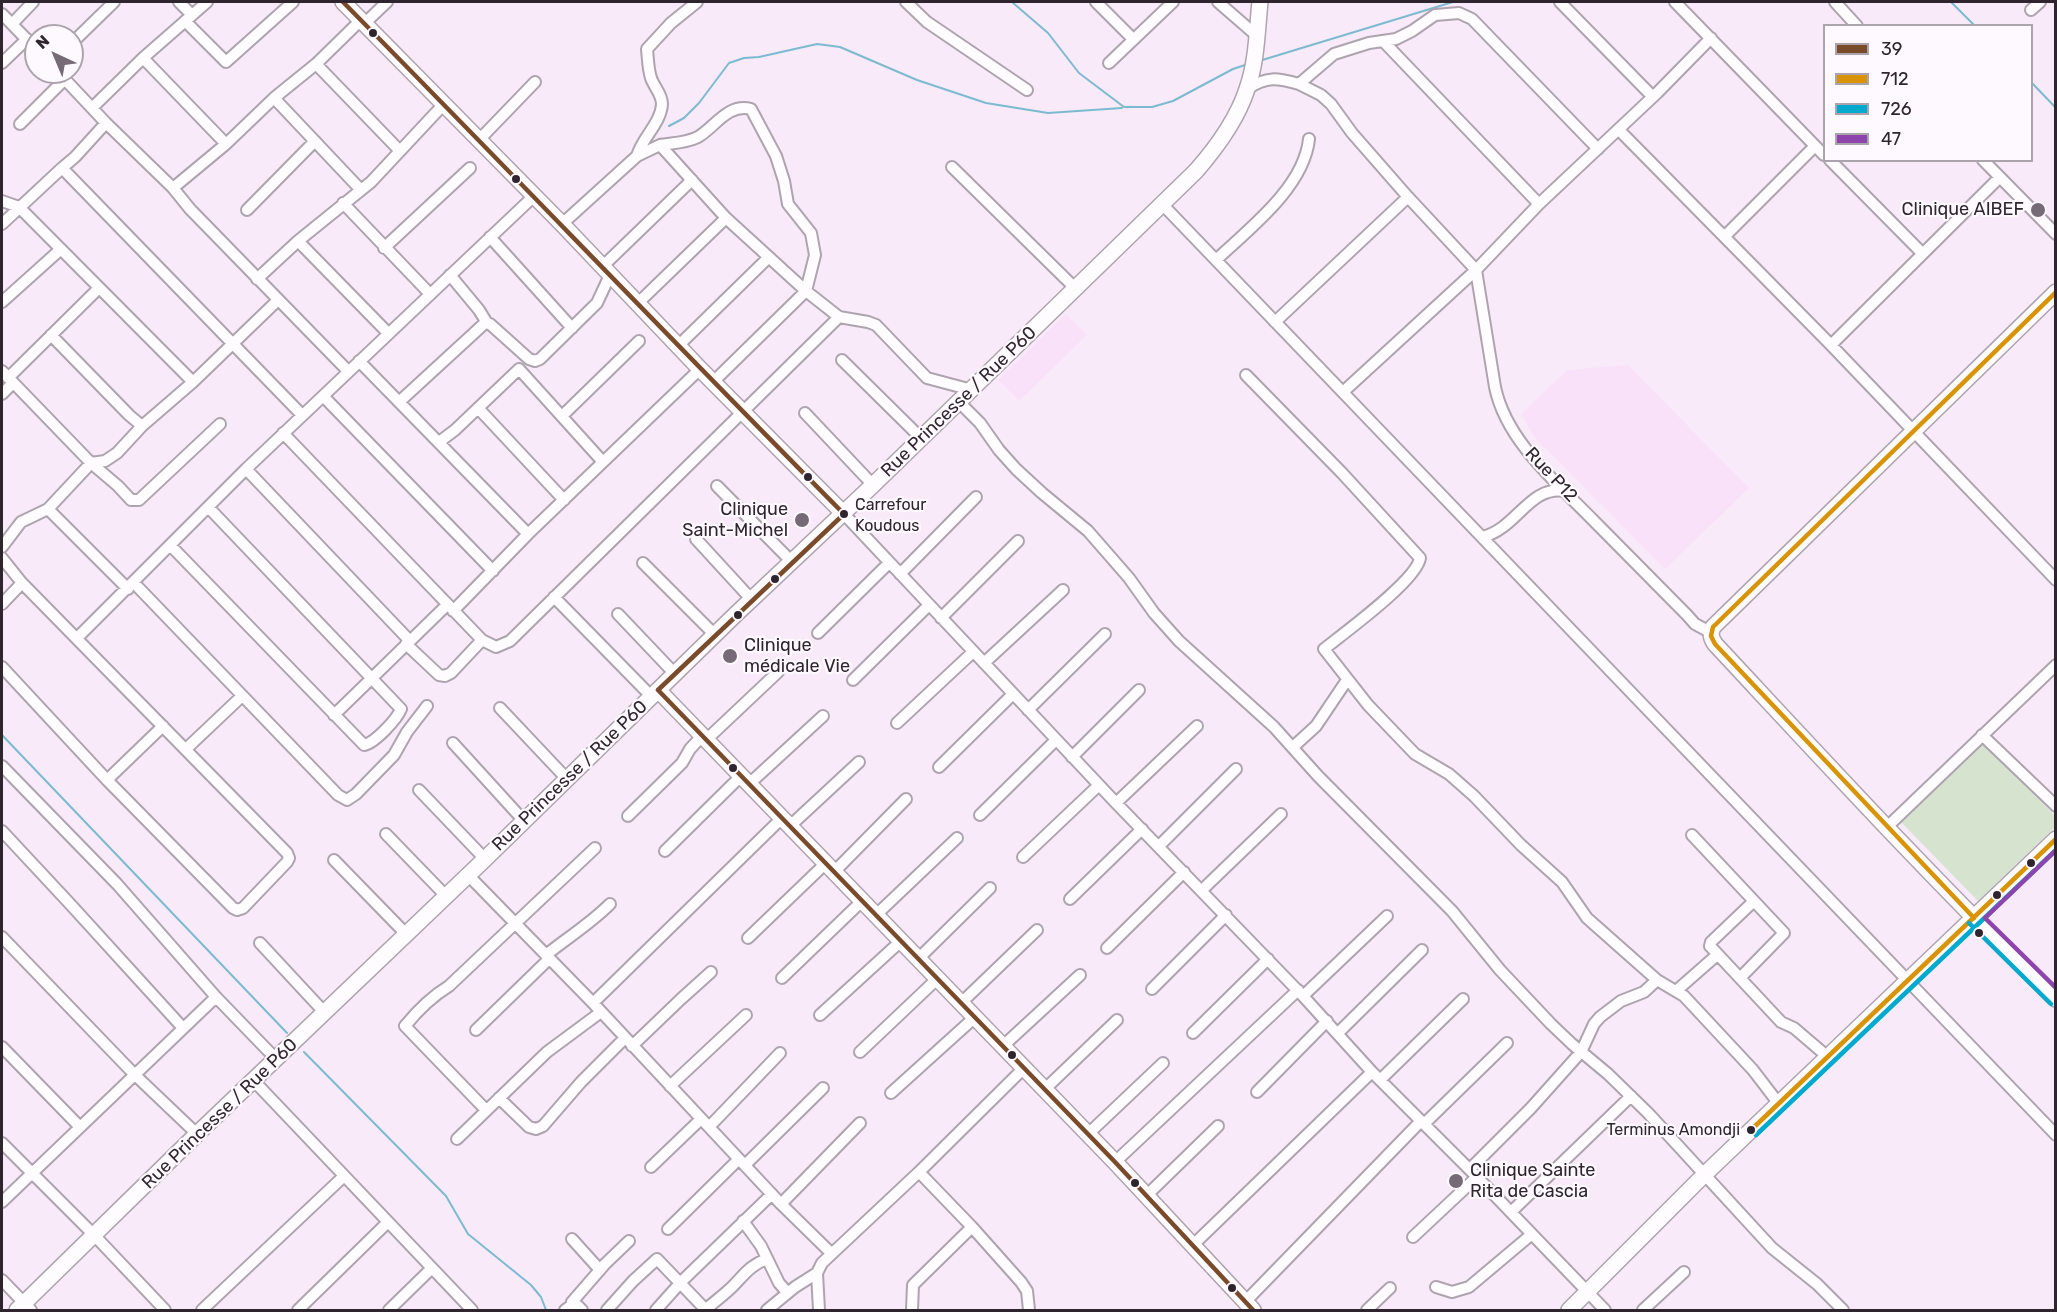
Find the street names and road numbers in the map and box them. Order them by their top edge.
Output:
street label: Rue Princesse / Rue P60 [877,322,1041,482]
street label: Rue P12 [1520,443,1582,507]
street label: Rue Princesse / Rue P60 [488,696,652,856]
street label: Rue Princesse / Rue P60 [138,1034,302,1194]

